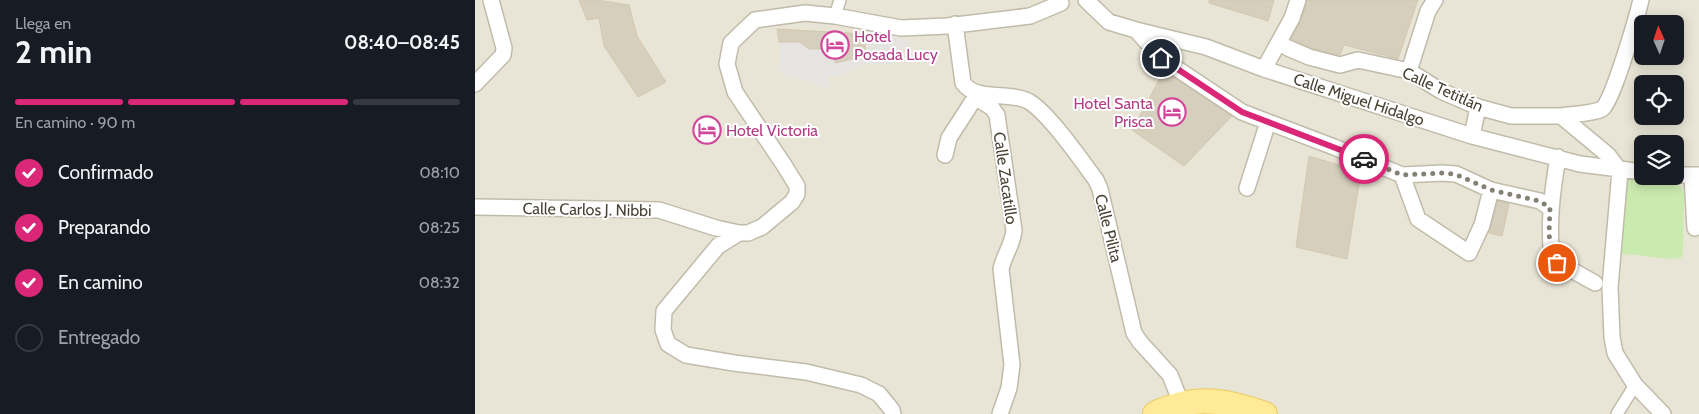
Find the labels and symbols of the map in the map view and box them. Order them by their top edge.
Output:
north arrow [1634,15,1684,65]
place label: Hotel Posada Lucy [854,27,938,64]
hotel icon: Hotel Posada Lucy [820,30,850,60]
pin [1140,37,1182,79]
street label: Calle Tetitlán [1399,63,1486,116]
street label: Calle Miguel Hidalgo [1291,69,1427,130]
place label: Hotel Santa Prisca [1073,94,1153,131]
hotel icon: Hotel Santa Prisca [1157,97,1187,127]
hotel icon: Hotel Victoria [692,115,722,145]
place label: Hotel Victoria [726,121,818,140]
street label: Calle Zacatillo [990,131,1021,226]
courier [1339,134,1389,184]
street label: Calle Pilita [1091,192,1126,264]
street label: Calle Carlos J. Nibbi [522,199,652,220]
pin [1536,242,1578,284]

